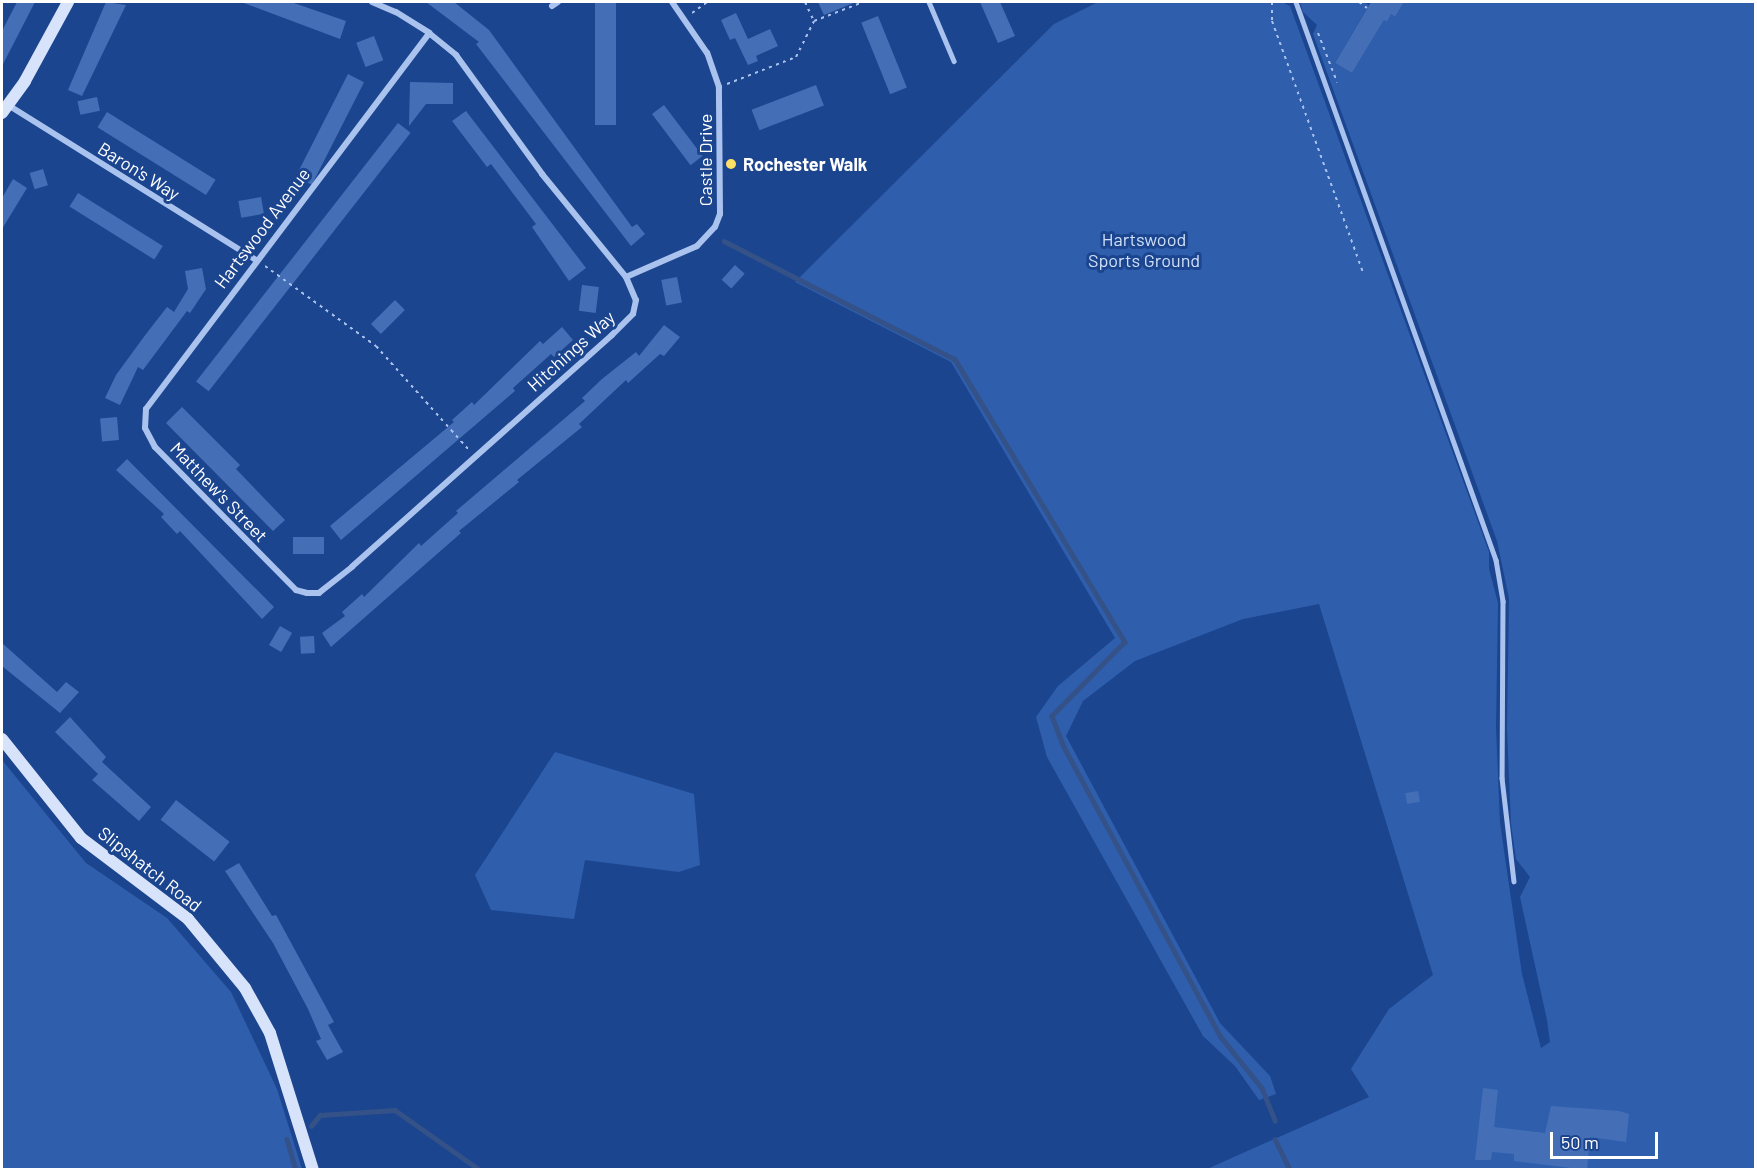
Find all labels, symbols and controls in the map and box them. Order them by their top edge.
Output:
street label: Castle Drive [694,114,716,206]
street label: Baron's Way [94,137,184,205]
place label: Rochester Walk [743,153,867,175]
marker: Rochester Walk [724,157,738,171]
street label: Hartswood Avenue [210,163,314,293]
park label: Hartswood Sports Ground [1088,229,1200,272]
street label: Hitchings Way [523,306,619,396]
street label: Matthew's Street [166,438,272,546]
street label: Slipshatch Road [94,822,206,916]
scale bar [1553,1120,1661,1158]
text: 50 m [1561,1131,1599,1153]

